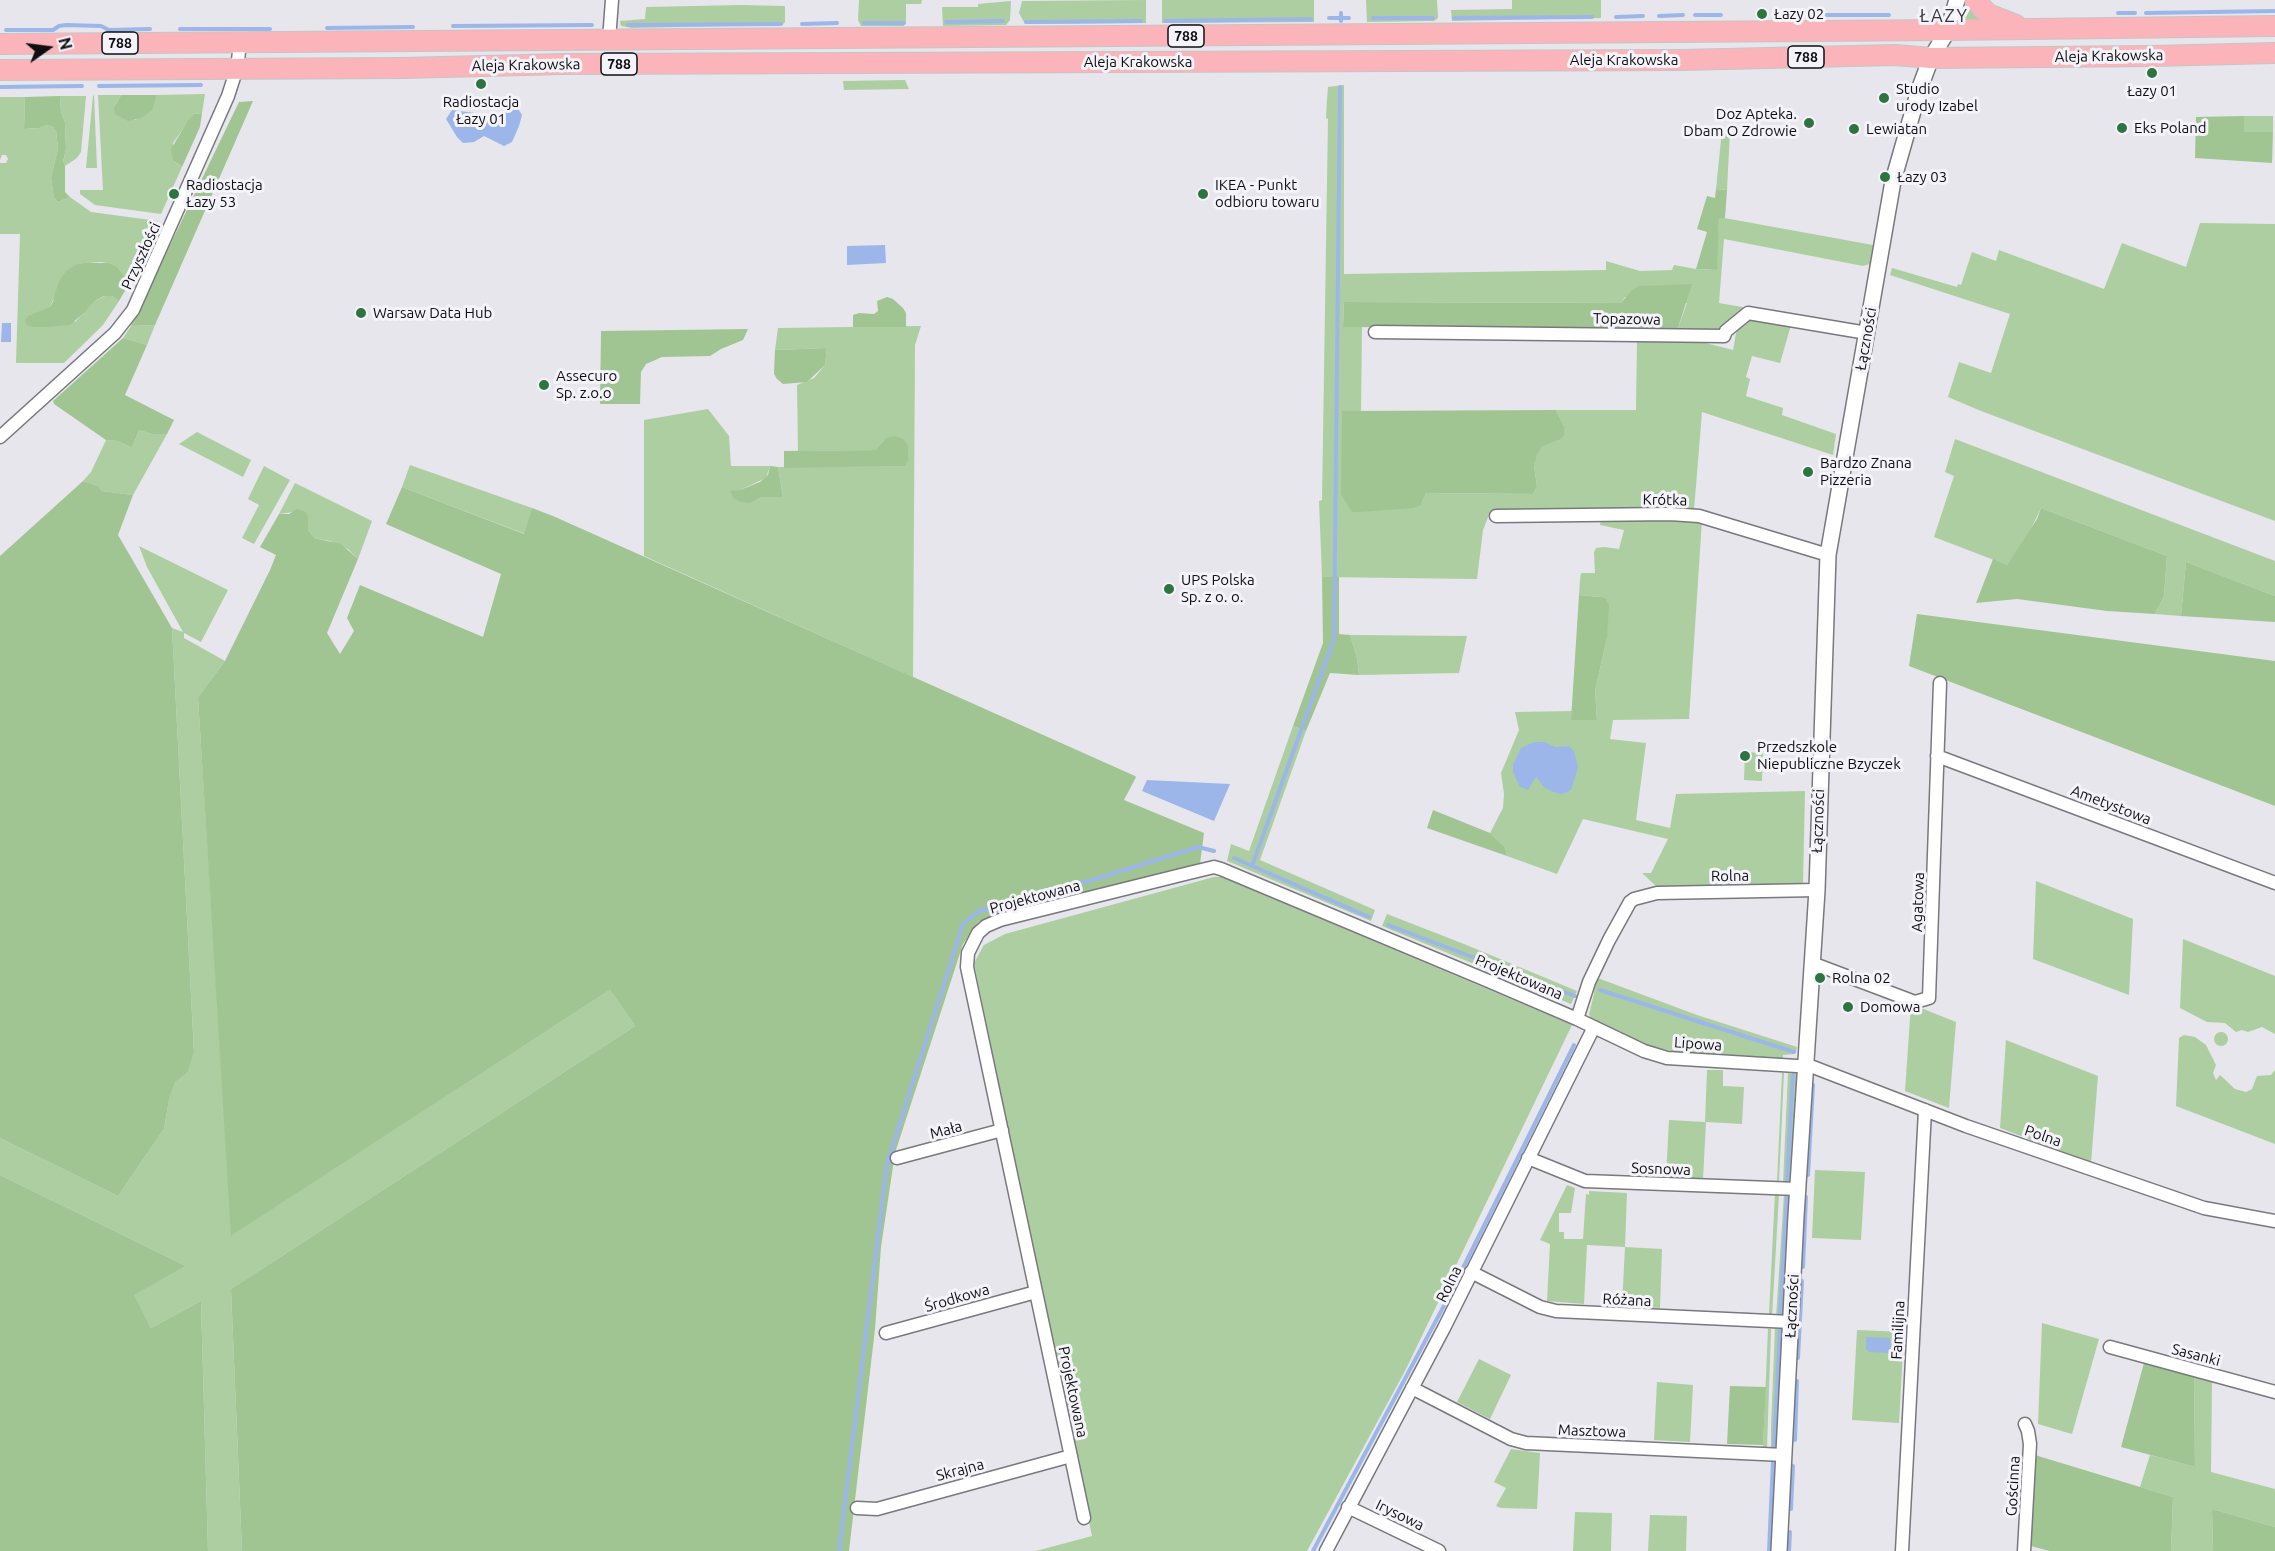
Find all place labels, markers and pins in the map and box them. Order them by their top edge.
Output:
place label: Łazy 02 [1774,5,1824,23]
marker: Łazy 02 [1755,7,1769,21]
marker: Łazy 01 [2145,66,2159,80]
marker: Radiostacja Łazy 01 [474,77,488,91]
place label: Studio urody Izabel [1896,80,1978,115]
place label: Łazy 01 [2127,82,2177,100]
marker: Studio urody Izabel [1877,91,1891,105]
place label: Radiostacja Łazy 01 [443,93,519,128]
place label: Doz Apteka. Dbam O Zdrowie [1683,105,1797,140]
marker: Doz Apteka. Dbam O Zdrowie [1802,116,1816,130]
place label: Eks Poland [2134,119,2207,137]
place label: Lewiatan [1866,120,1927,138]
marker: Eks Poland [2115,121,2129,135]
marker: Lewiatan [1847,122,1861,136]
place label: Łazy 03 [1897,168,1947,186]
marker: Łazy 03 [1878,170,1892,184]
place label: Radiostacja Łazy 53 [186,176,263,211]
place label: IKEA - Punkt odbioru towaru [1215,176,1320,211]
marker: Radiostacja Łazy 53 [167,187,181,201]
marker: IKEA - Punkt odbioru towaru [1196,187,1210,201]
place label: Warsaw Data Hub [373,304,492,322]
marker: Warsaw Data Hub [354,306,368,320]
place label: Assecuro Sp. z.o.o [556,367,617,402]
marker: Assecuro Sp. z.o.o [537,378,551,392]
place label: Bardzo Znana Pizzeria [1820,454,1912,489]
marker: Bardzo Znana Pizzeria [1801,465,1815,479]
place label: UPS Polska Sp. z o. o. [1181,571,1255,606]
marker: UPS Polska Sp. z o. o. [1162,582,1176,596]
place label: Przedszkole Niepubliczne Bzyczek [1757,738,1901,773]
marker: Przedszkole Niepubliczne Bzyczek [1738,749,1752,763]
place label: Rolna 02 [1832,969,1891,987]
marker: Rolna 02 [1813,971,1827,985]
place label: Domowa [1860,998,1920,1016]
marker: Domowa [1841,1000,1855,1014]

